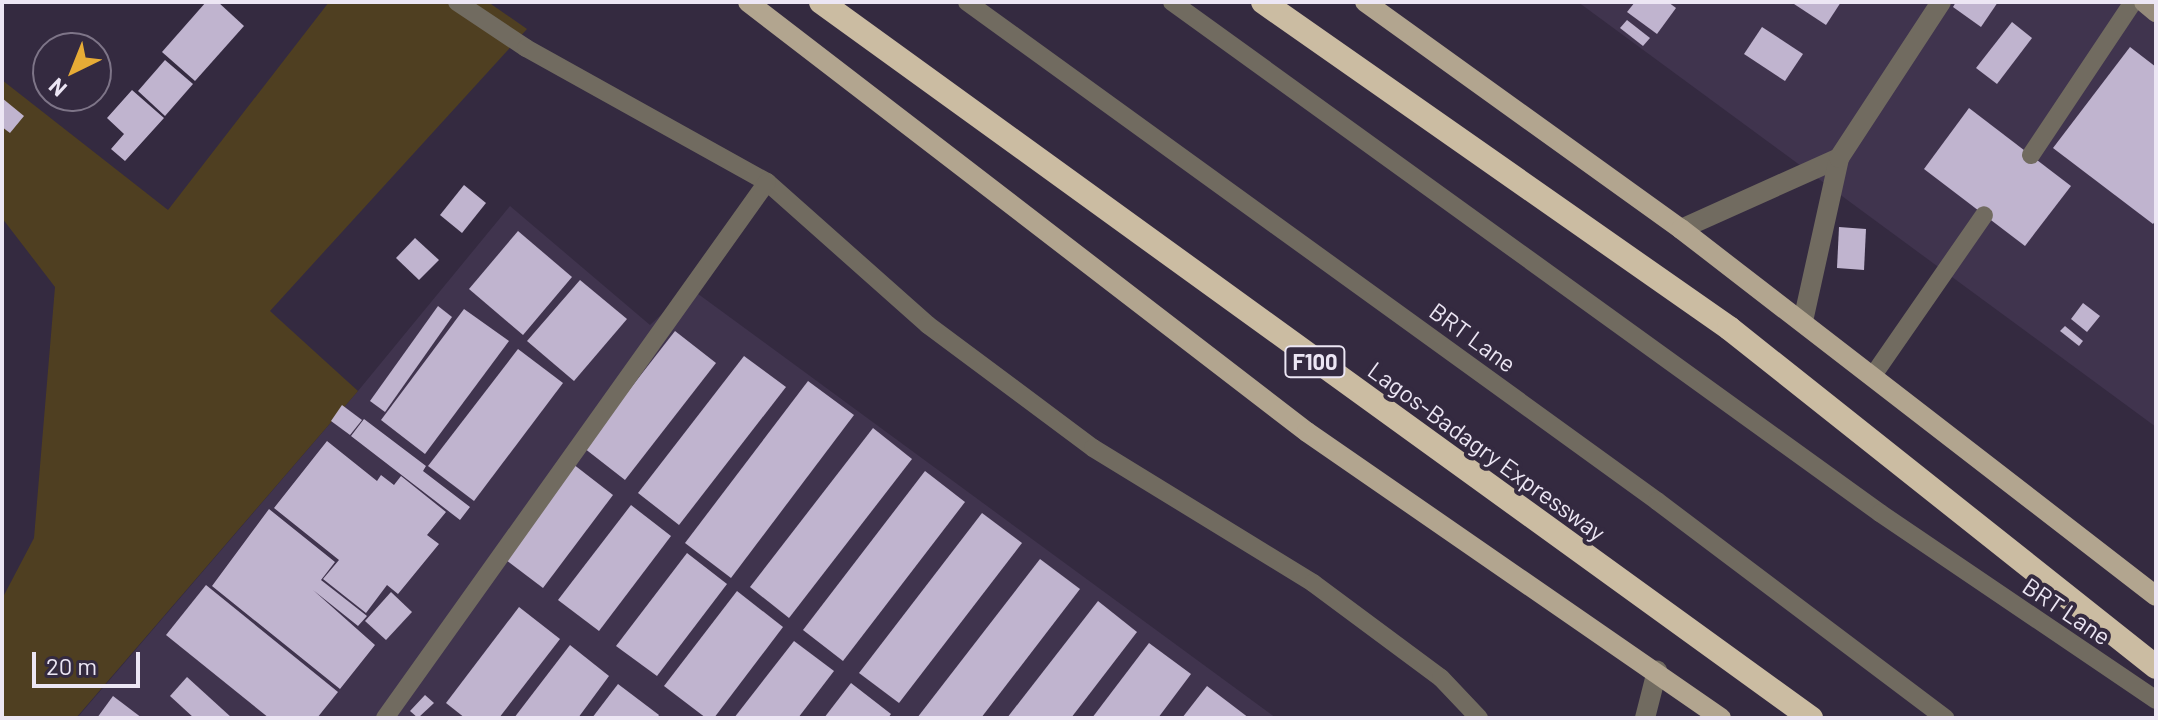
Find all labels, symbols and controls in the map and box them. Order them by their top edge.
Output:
north arrow [32,32,112,112]
text: N [43,74,71,103]
street label: BRT Lane [1424,296,1522,378]
road number: F100 [1283,344,1347,380]
street label: Lagos-Badagry Expressway [1363,355,1611,547]
street label: BRT Lane [2018,571,2116,651]
scale bar [36,636,144,686]
text: 20 m [46,651,97,680]

